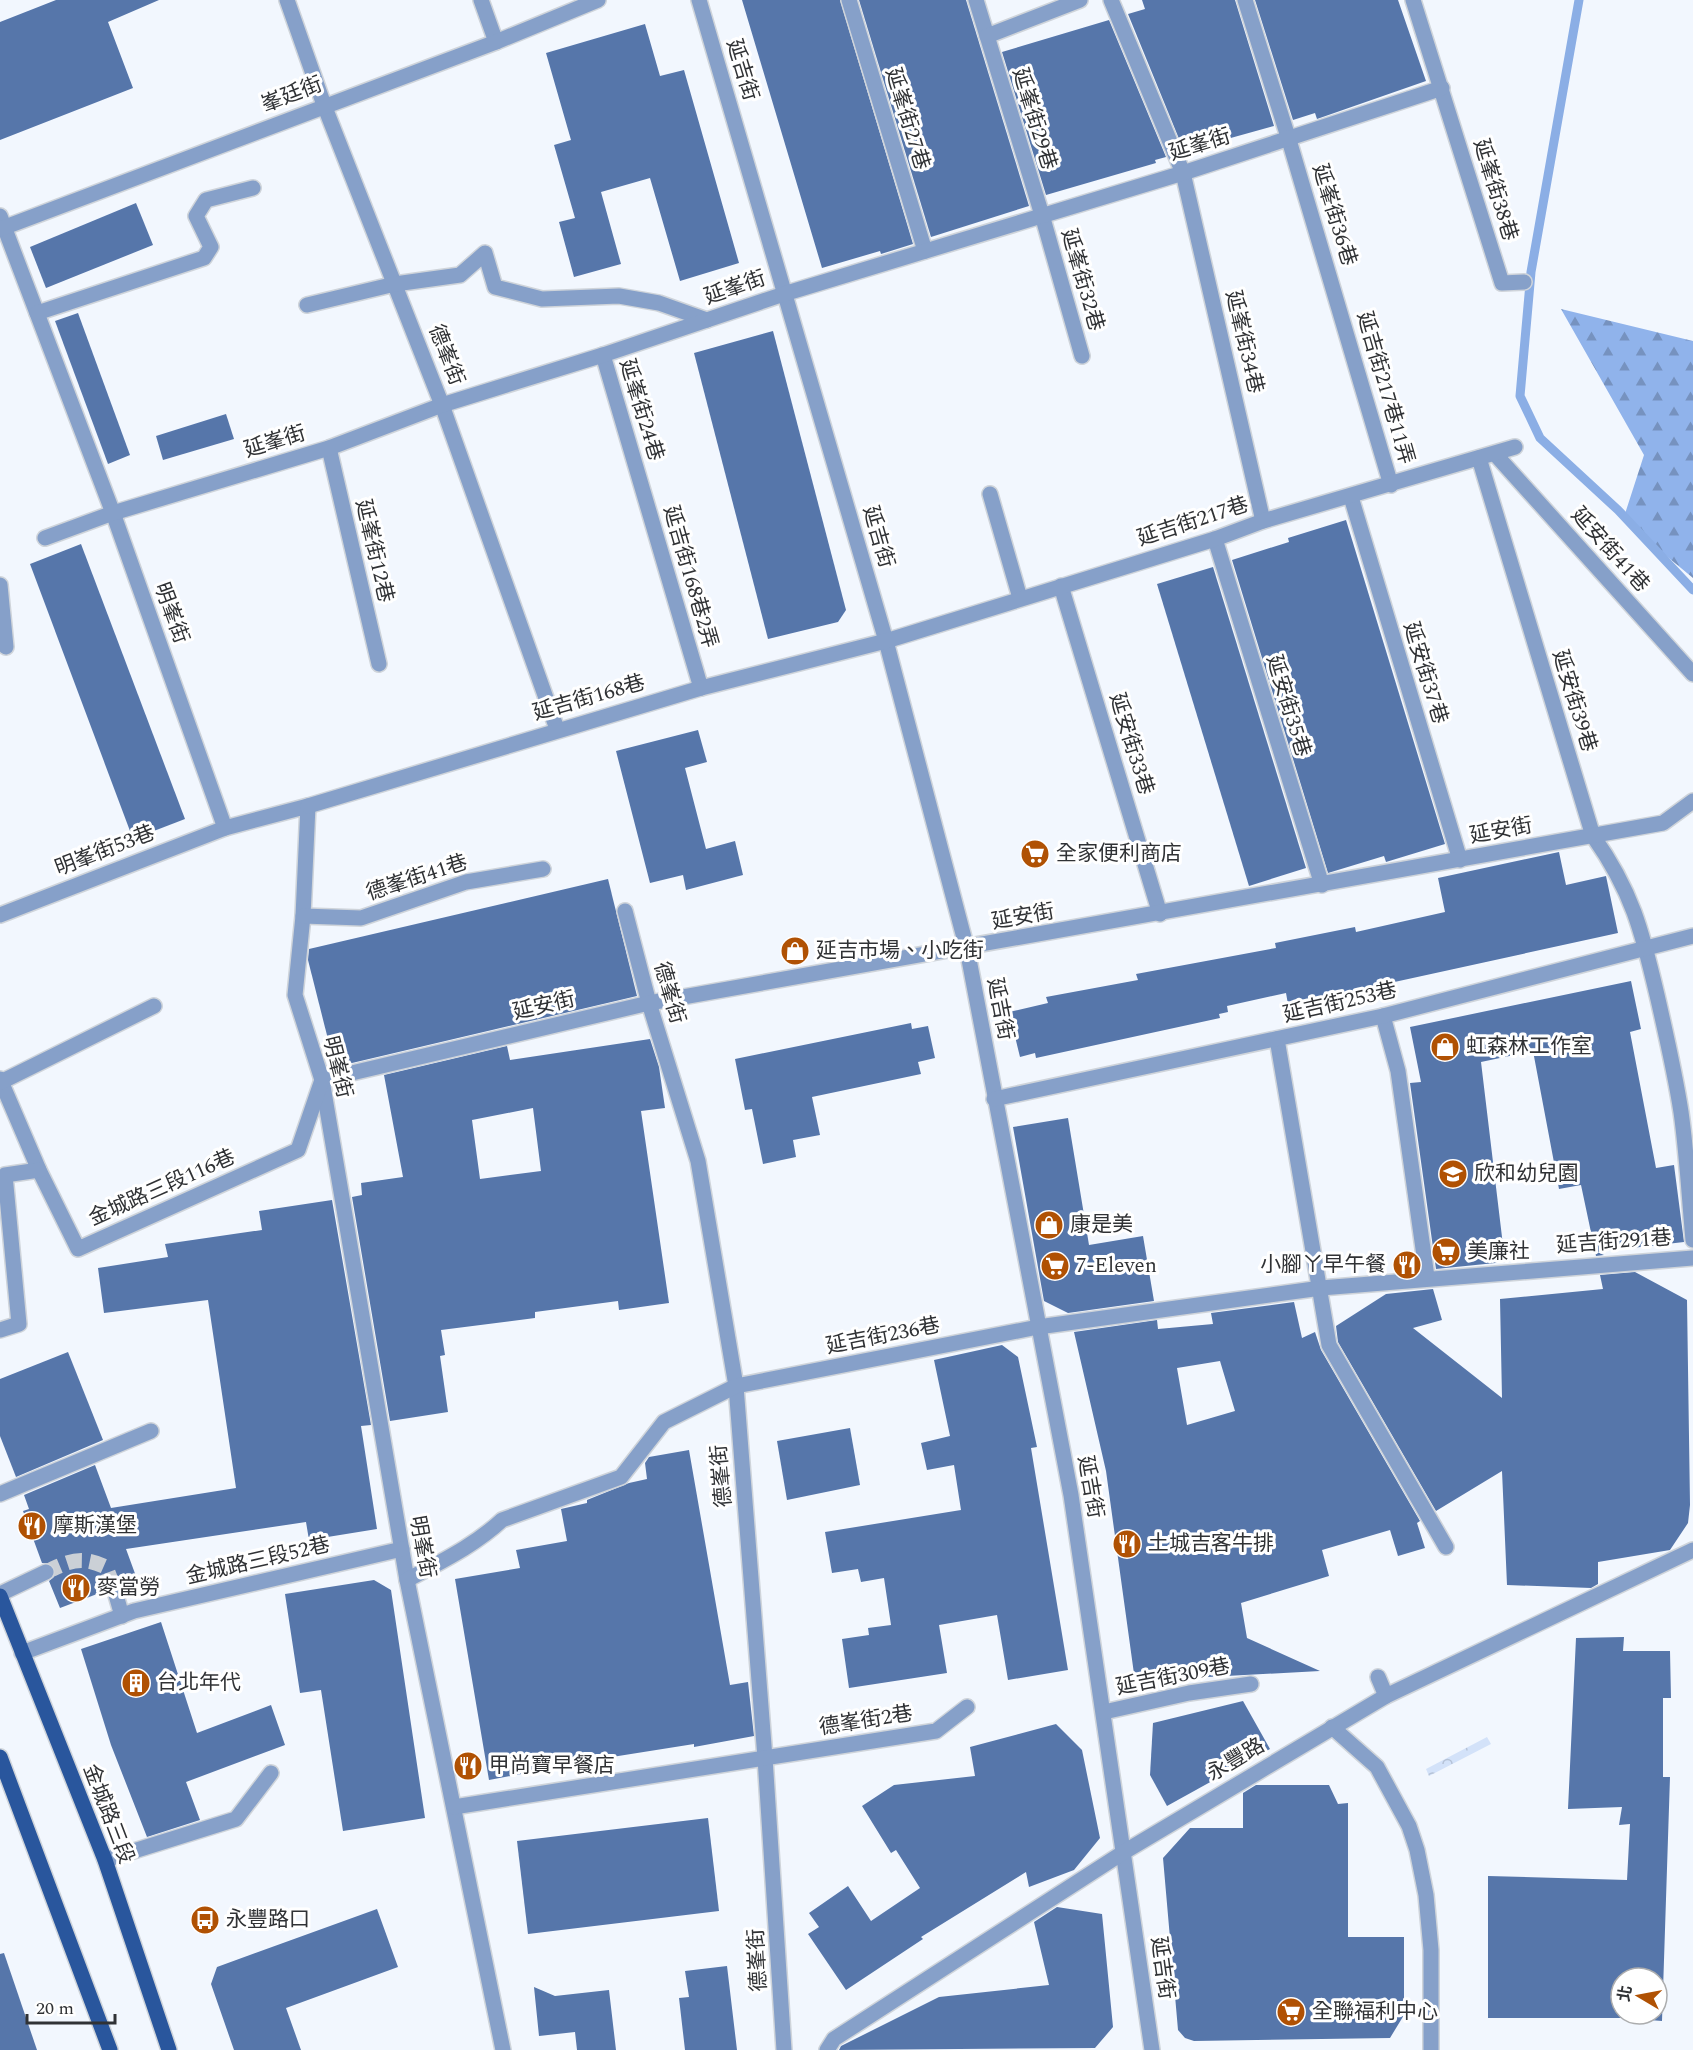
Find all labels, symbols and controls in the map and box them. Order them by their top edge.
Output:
street label: 延吉街 [717,35,767,105]
street label: 延峯街27巷 [876,64,938,174]
street label: 延峯街29巷 [1003,64,1065,174]
street label: 峯廷街 [257,69,327,121]
street label: 延峯街 [1165,120,1235,170]
street label: 延峯街38巷 [1464,135,1526,245]
street label: 延峯街36巷 [1303,160,1365,270]
street label: 延峯街32巷 [1052,225,1112,335]
street label: 延峯街 [700,263,770,313]
street label: 延峯街34巷 [1217,287,1271,397]
street label: 延吉街217巷11弄 [1348,308,1422,468]
street label: 德峯街 [420,320,472,390]
street label: 延峯街24巷 [610,355,672,465]
street label: 延峯街 [240,417,310,467]
street label: 延吉街217巷 [1133,489,1253,555]
street label: 延峯街12巷 [347,496,401,606]
street label: 延安街41巷 [1563,500,1657,600]
street label: 延吉街168巷2弄 [654,502,726,652]
street label: 延吉街 [854,502,902,572]
street label: 明峯街 [145,578,197,648]
street label: 延安街37巷 [1394,618,1456,728]
street label: 延安街39巷 [1543,646,1605,756]
street label: 延安街35巷 [1257,651,1319,761]
street label: 延吉街168巷 [529,667,649,729]
street label: 延安街33巷 [1100,689,1162,799]
street label: 延安街 [1467,810,1535,852]
street label: 明峯街53巷 [50,817,160,885]
supermarket icon: 全家便利商店 [1019,838,1051,870]
place label: 全家便利商店 [1056,838,1182,870]
street label: 德峯街41巷 [362,847,472,909]
street label: 延安街 [989,896,1057,938]
shop icon: 延吉市場、小吃街 [779,935,811,967]
place label: 延吉市場、小吃街 [816,935,984,967]
street label: 德峯街 [645,958,693,1028]
street label: 延吉街253巷 [1280,974,1400,1032]
street label: 延吉街 [978,975,1022,1043]
street label: 延安街 [510,983,578,1029]
shop icon: 虹森林工作室 [1429,1031,1461,1063]
place label: 虹森林工作室 [1466,1031,1592,1063]
street label: 明峯街 [314,1033,360,1101]
street label: 金城路三段116巷 [84,1141,240,1235]
school or university icon: 欣和幼兒園 [1437,1158,1469,1190]
place label: 欣和幼兒園 [1474,1158,1579,1190]
shop icon: 康是美 [1033,1209,1065,1241]
place label: 康是美 [1070,1209,1133,1241]
street label: 延吉街291巷 [1555,1222,1673,1262]
supermarket icon: 美廉社 [1430,1236,1462,1268]
place label: 美廉社 [1467,1236,1530,1268]
place label: 小腳ㄚ早午餐 [1260,1249,1386,1281]
restaurant icon: 小腳ㄚ早午餐 [1391,1249,1423,1281]
supermarket icon: 7-Eleven [1039,1250,1071,1282]
place label: 7-Eleven [1076,1250,1157,1282]
street label: 延吉街236巷 [823,1309,943,1363]
street label: 德峯街 [703,1443,741,1509]
street label: 延吉街 [1069,1453,1111,1521]
restaurant icon: 摩斯漢堡 [16,1510,48,1542]
place label: 摩斯漢堡 [53,1510,137,1542]
street label: 明峯街 [401,1513,443,1581]
restaurant icon: 土城吉客牛排 [1111,1528,1143,1560]
place label: 土城吉客牛排 [1148,1528,1274,1560]
street label: 金城路三段52巷 [183,1529,333,1593]
restaurant icon: 麥當勞 [60,1572,92,1604]
place label: 麥當勞 [97,1572,160,1604]
street label: 延吉街309巷 [1113,1650,1233,1704]
building icon: 台北年代 [120,1667,152,1699]
place label: 台北年代 [157,1667,241,1699]
street label: 德峯街2巷 [817,1698,915,1744]
street label: 永豐路 [1201,1730,1271,1790]
restaurant icon: 甲尚寶早餐店 [452,1750,484,1782]
place label: 甲尚寶早餐店 [489,1750,615,1782]
street label: 金城路三段 [74,1759,142,1869]
bus stop icon: 永豐路口 [189,1904,221,1936]
place label: 永豐路口 [226,1904,310,1936]
street label: 德峯街 [740,1928,776,1992]
street label: 延吉街 [1142,1935,1182,2001]
north arrow [1609,1966,1669,2026]
text: 北 [1612,1984,1638,2004]
scale bar [27,1987,116,2025]
text: 20 m [36,1995,74,2022]
supermarket icon: 全聯福利中心 [1275,1996,1307,2028]
place label: 全聯福利中心 [1312,1996,1438,2028]

